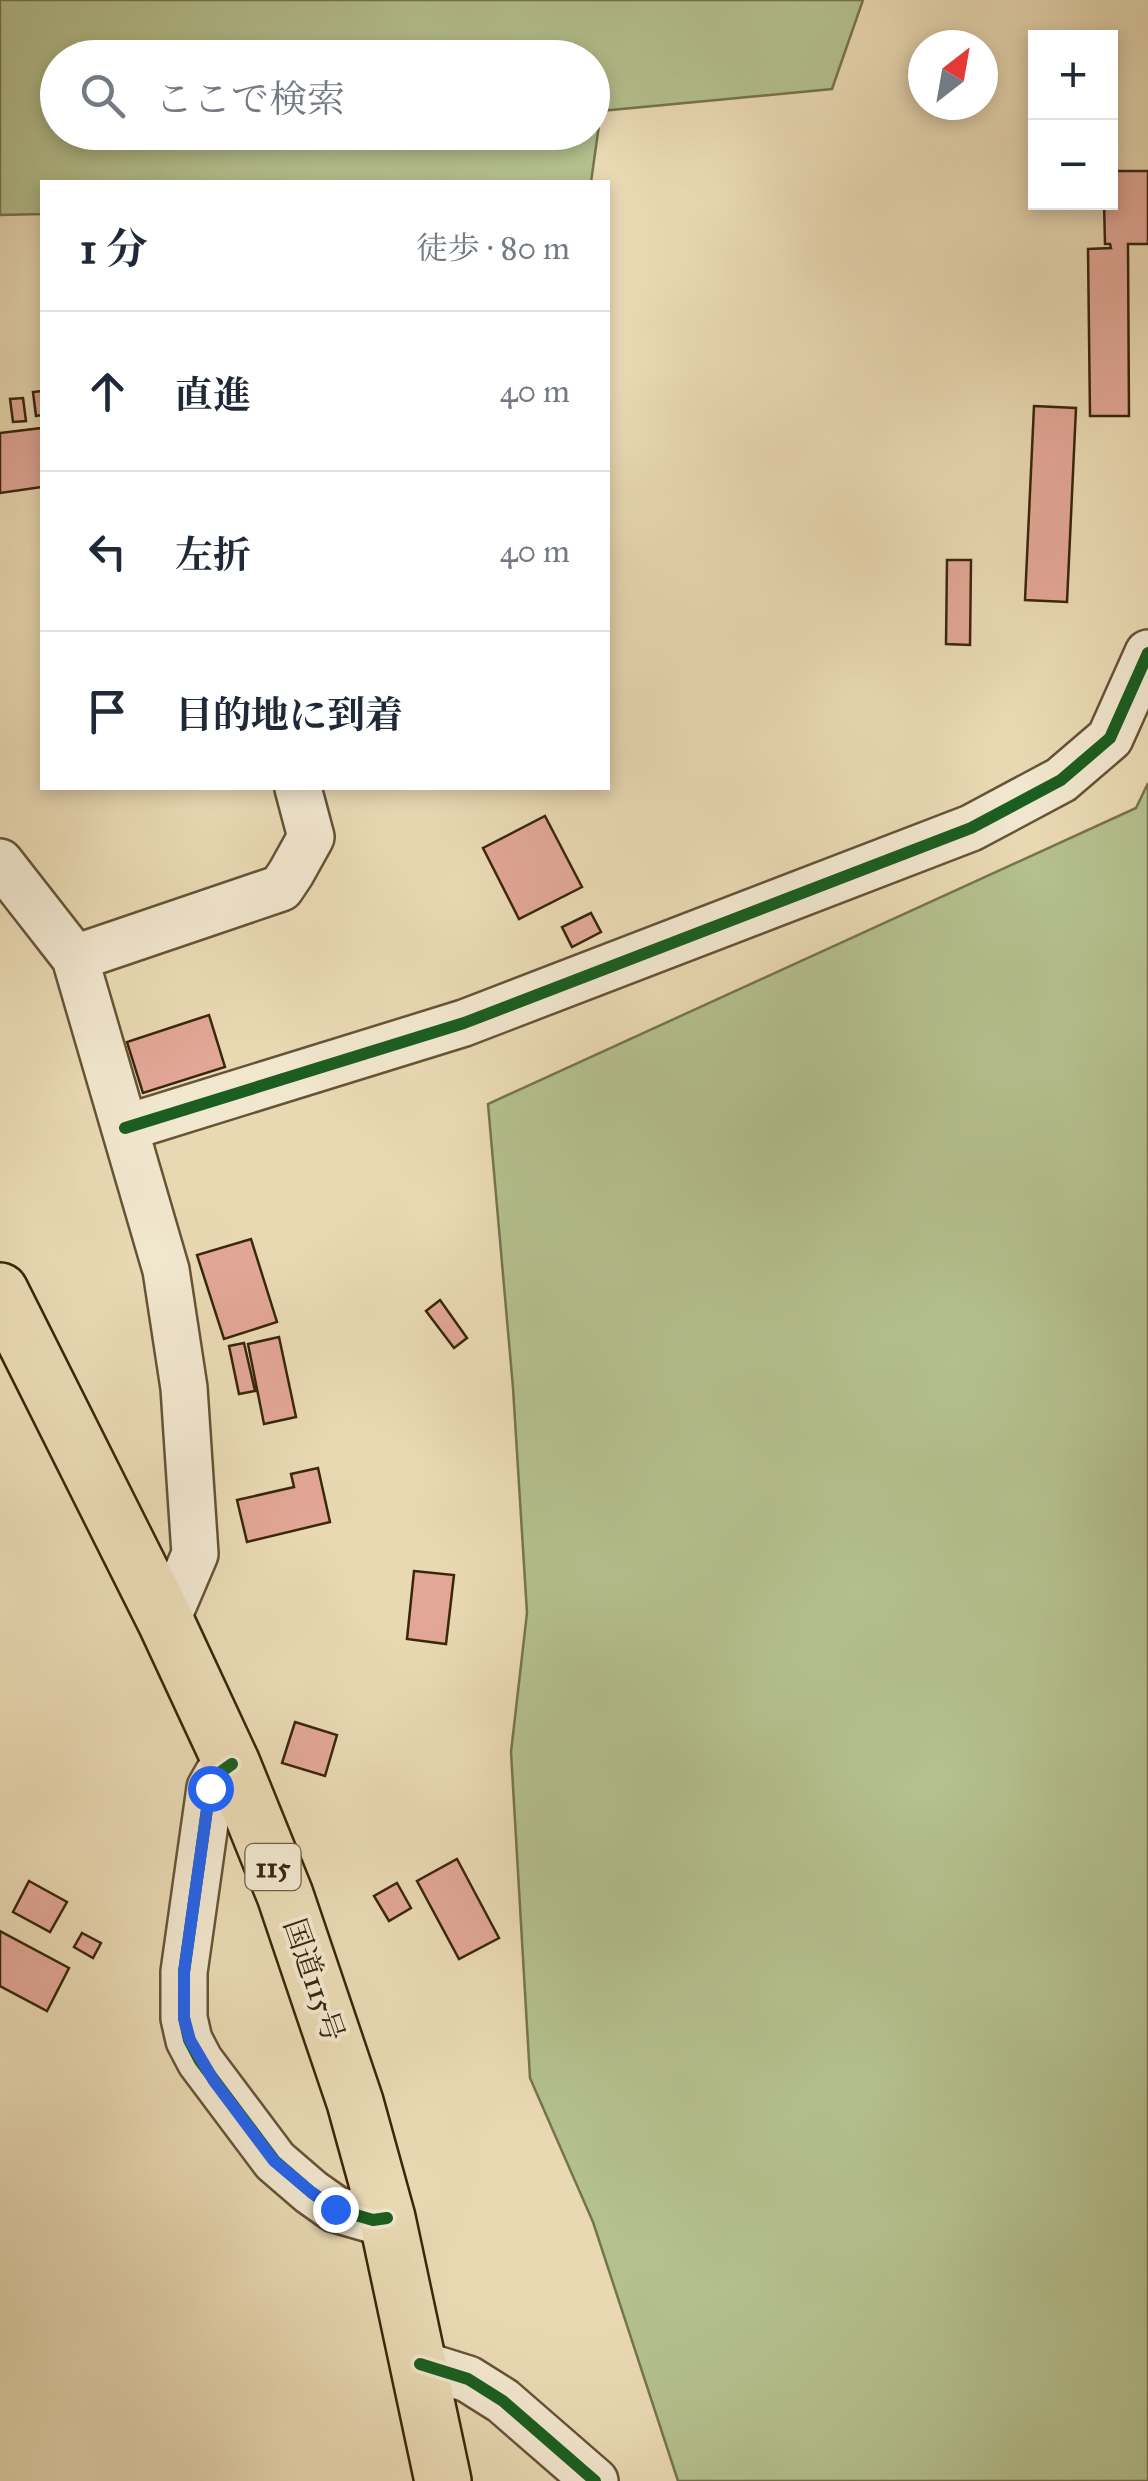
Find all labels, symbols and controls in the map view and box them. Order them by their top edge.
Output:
north arrow [908,30,998,120]
map controls [1028,30,1118,210]
button: + [1028,30,1118,120]
search box [40,40,610,150]
icon: search [75,68,130,123]
text: ここで検索 [155,76,345,122]
button: − [1028,120,1118,210]
text: 1 分 [80,223,148,275]
text: 徒歩 · 80 m [416,229,570,268]
icon: ahead [80,364,135,419]
text: 直進 [175,372,251,418]
text: 40 m [500,372,570,411]
icon: left [80,524,135,579]
text: 左折 [175,532,251,578]
text: 40 m [500,532,570,571]
icon: arrive [80,684,135,739]
text: 目的地に到着 [175,692,403,738]
route start [188,1766,234,1812]
road number: 115 [246,1844,300,1890]
street label: 国道115号 [276,1914,352,2046]
route end [313,2187,359,2233]

